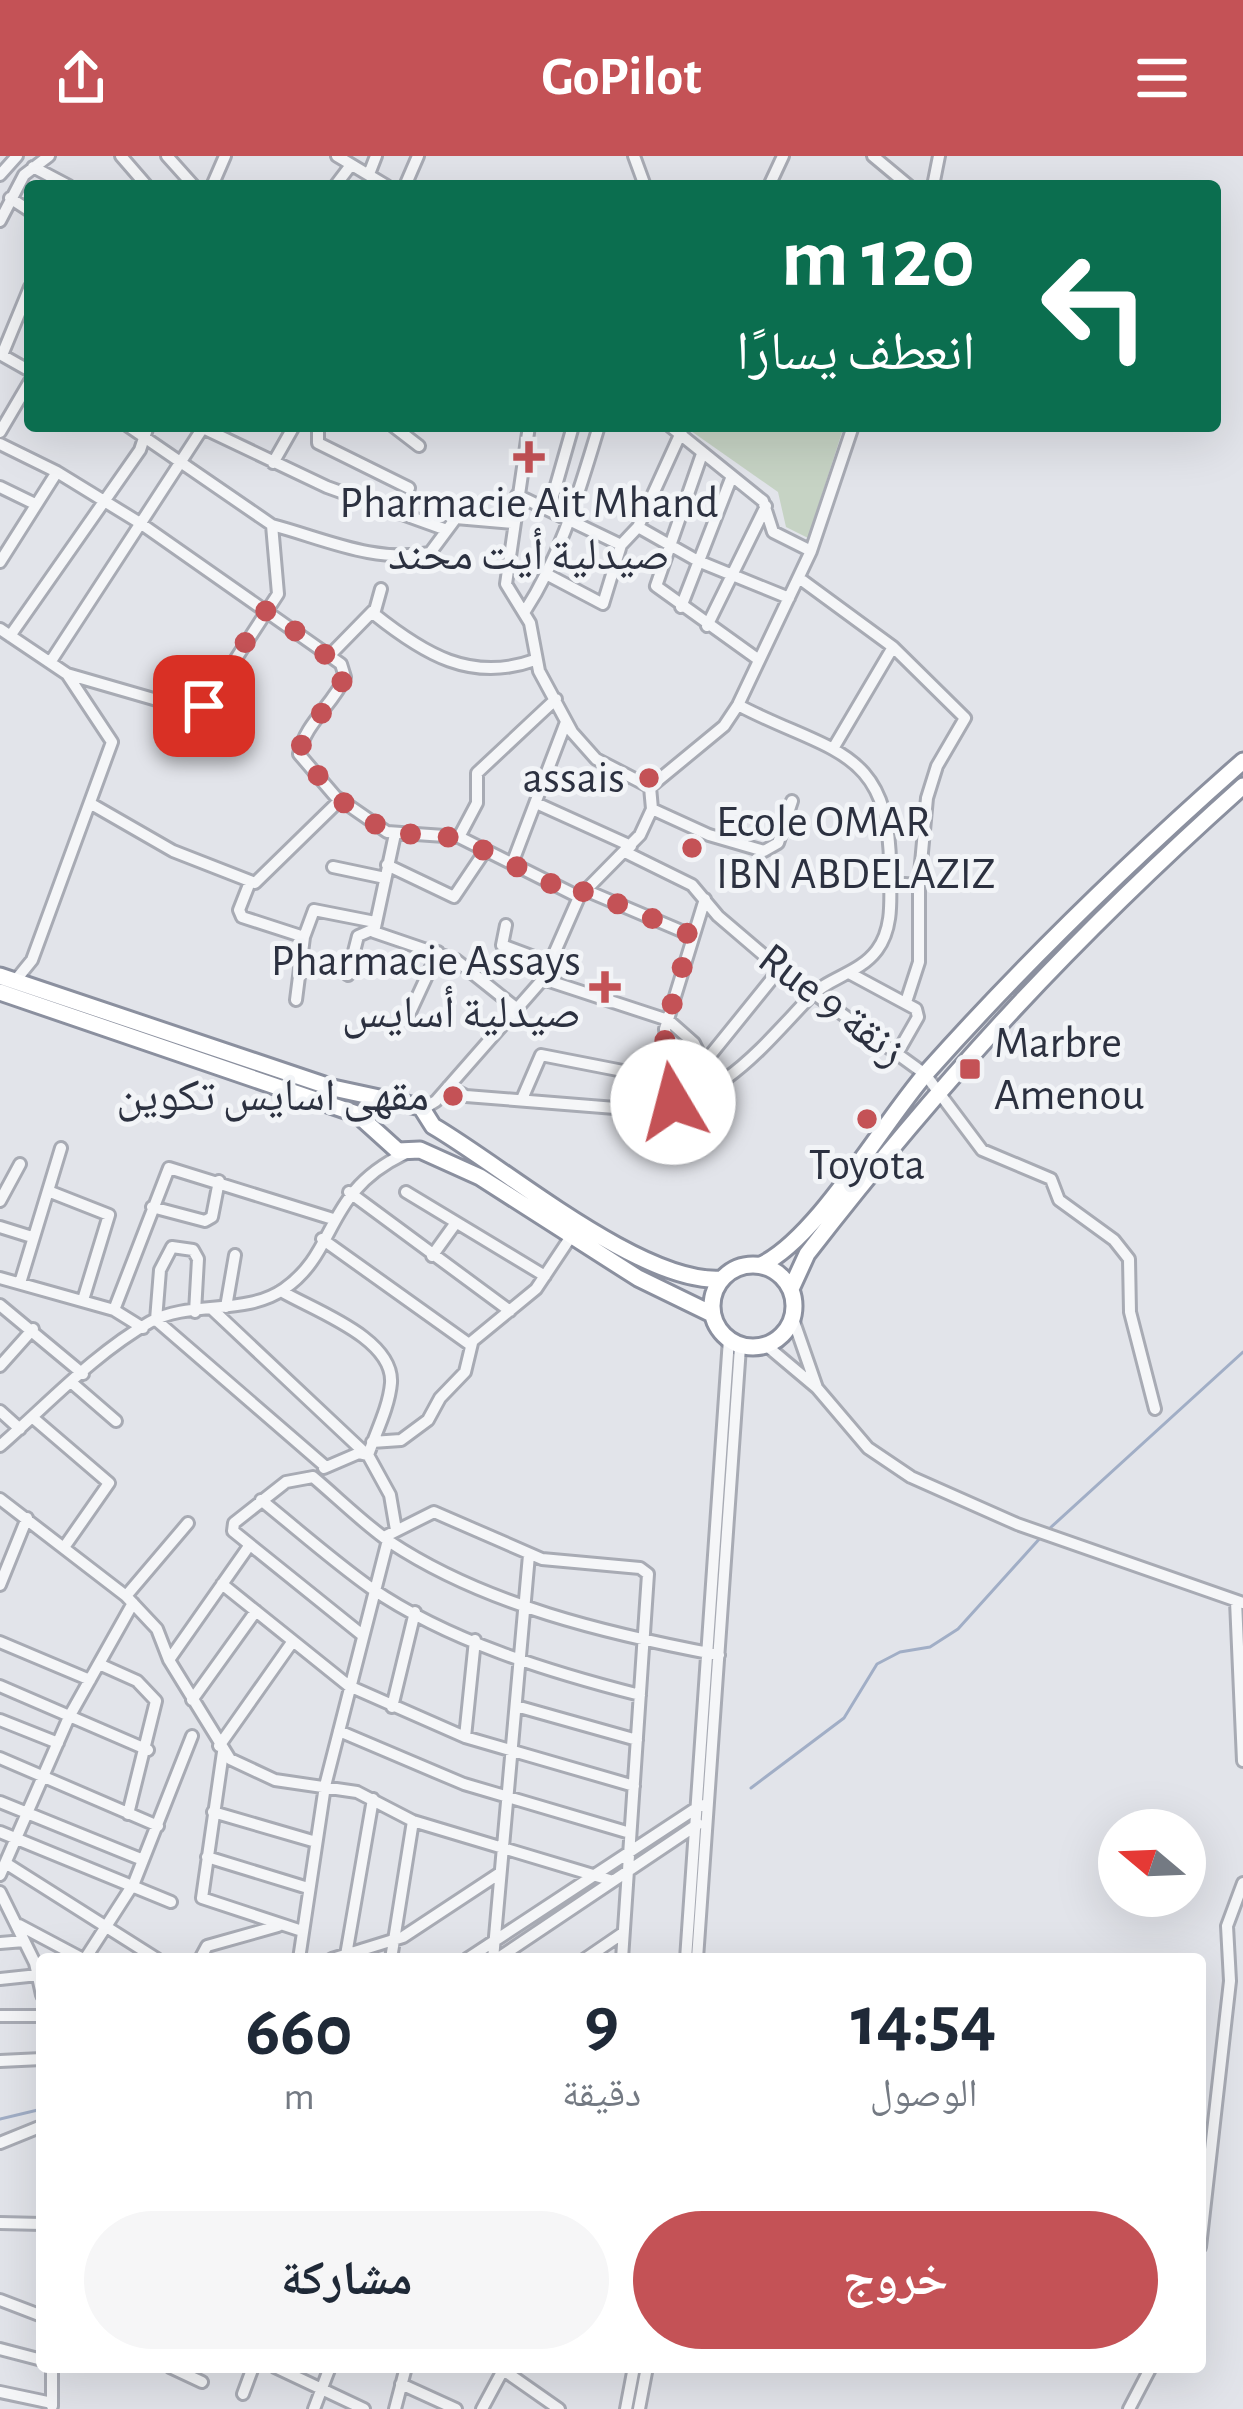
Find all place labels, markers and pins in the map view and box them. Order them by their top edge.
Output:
marker: Pharmacie Ait Mhand صيدلية أيت محند [516,444,542,470]
place label: Pharmacie Ait Mhand صيدلية أيت محند [339,481,719,578]
pin [153,655,255,757]
place label: assais [523,756,625,801]
marker: assais [636,765,662,791]
place label: Ecole OMAR IBN ABDELAZIZ [716,800,996,897]
marker: Ecole OMAR IBN ABDELAZIZ [679,835,705,861]
place label: Pharmacie Assays صيدلية أسايس [271,939,581,1039]
marker: Pharmacie Assays صيدلية أسايس [592,974,618,1000]
place label: Marbre Amenou [994,1021,1145,1118]
marker: Marbre Amenou [957,1056,983,1082]
place label: مقهى اسايس تكوين [116,1074,429,1122]
marker: مقهى اسايس تكوين [440,1083,466,1109]
marker: Toyota [854,1106,880,1132]
place label: Toyota [809,1143,925,1188]

